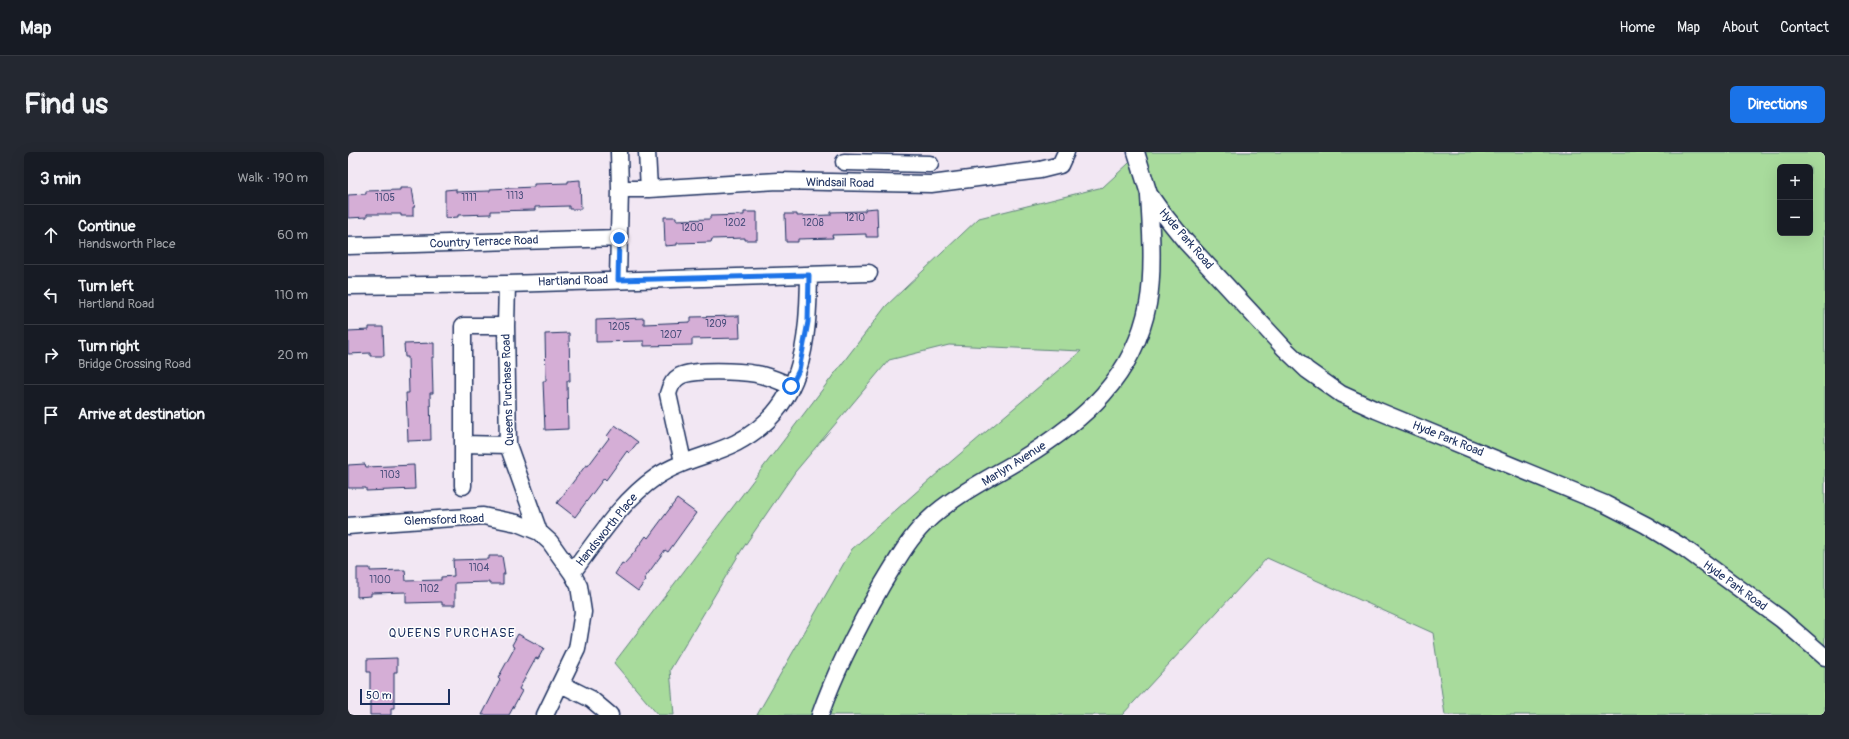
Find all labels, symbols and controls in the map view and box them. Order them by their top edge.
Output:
text: Map [20,16,51,40]
text: Home [1620,19,1655,36]
text: Map [1677,19,1700,36]
text: About [1722,19,1758,36]
text: Contact [1780,19,1829,36]
button: Directions [1730,86,1825,123]
text: Find us [24,87,108,122]
map controls [1777,164,1813,236]
button: + [1777,164,1813,200]
text: 3 min [40,168,81,189]
text: Walk · 190 m [237,170,308,186]
street label: Windsail Road [806,175,874,191]
house number: 1113 [506,190,524,202]
house number: 1105 [375,192,395,204]
house number: 1111 [461,192,477,204]
button: − [1777,200,1813,236]
street label: Hyde Park Road [1156,206,1217,273]
house number: 1210 [845,212,865,224]
text: Continue [78,217,136,236]
house number: 1202 [724,217,746,229]
house number: 1208 [802,217,824,229]
house number: 1200 [680,222,704,234]
icon: ahead [40,224,62,246]
text: 60 m [277,227,308,243]
route end [610,229,628,247]
street label: Country Terrace Road [429,233,539,251]
text: Handsworth Place [78,236,175,252]
street label: Hartland Road [538,272,609,290]
text: Turn left [78,277,134,296]
icon: left [40,284,62,306]
text: 110 m [275,287,308,303]
text: Hartland Road [78,296,154,312]
house number: 1209 [705,318,727,330]
house number: 1205 [608,321,630,333]
house number: 1207 [660,329,683,341]
street label: Queens Purchase Road [499,333,517,446]
text: Turn right [78,337,139,356]
icon: right [40,344,62,366]
text: 20 m [277,347,308,363]
text: Bridge Crossing Road [78,356,191,372]
route start [782,377,800,395]
icon: arrive [40,404,62,426]
text: Arrive at destination [78,405,205,424]
street label: Hyde Park Road [1410,418,1486,460]
street label: Marlyn Avenue [979,438,1049,490]
house number: 1103 [380,469,401,481]
street label: Handsworth Place [573,490,641,570]
street label: Glemsford Road [404,511,485,529]
street label: Hyde Park Road [1700,558,1770,614]
house number: 1104 [469,562,489,574]
house number: 1100 [369,574,391,586]
house number: 1102 [419,583,440,595]
district label: QUEENS PURCHASE [389,625,515,641]
scale bar [360,687,450,706]
text: 50 m [366,689,392,702]

